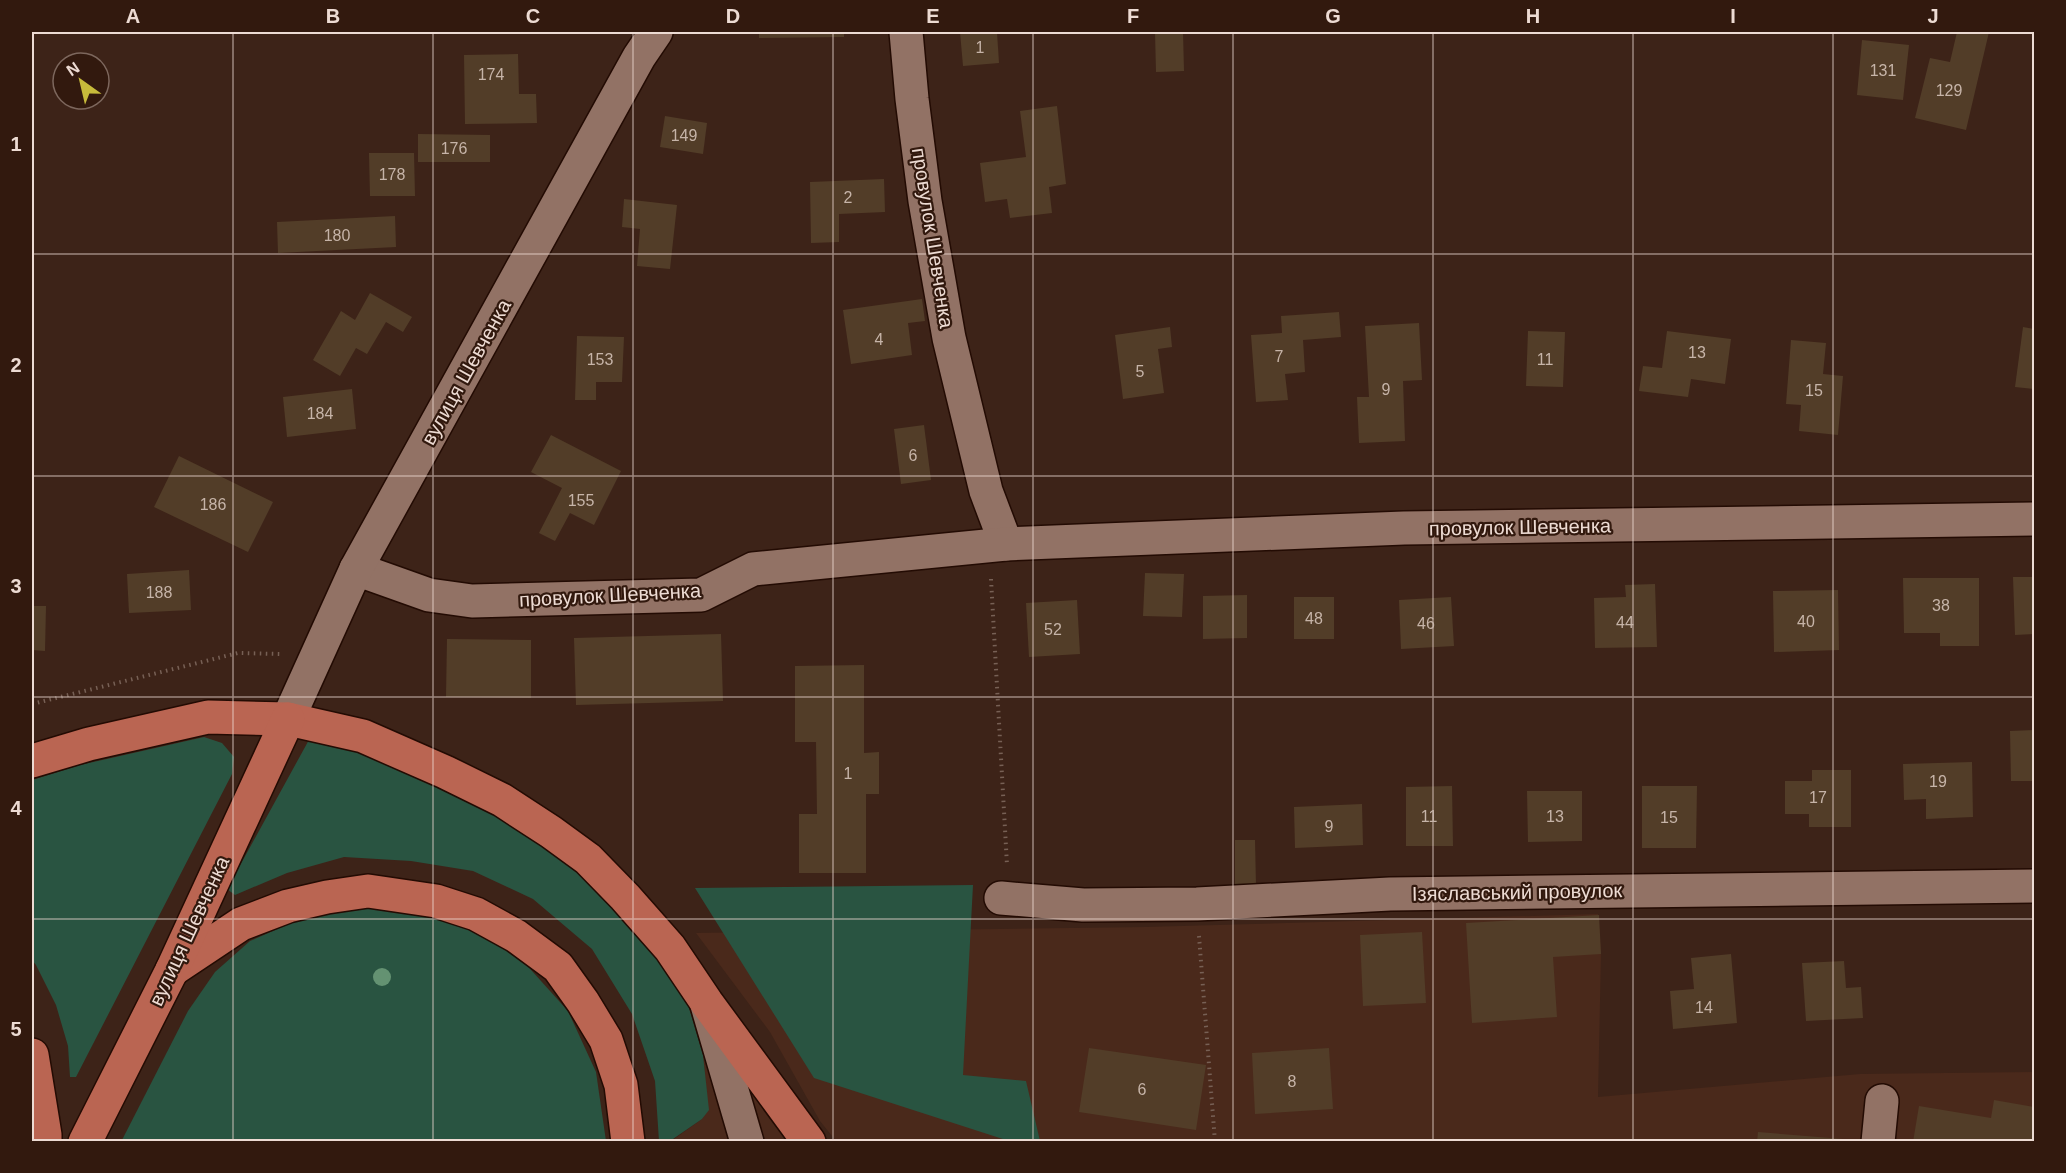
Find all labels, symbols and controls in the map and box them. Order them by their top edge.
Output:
text: A [126,5,140,27]
text: B [326,5,340,27]
text: C [526,5,540,27]
text: D [726,5,740,27]
text: E [926,5,940,27]
text: F [1127,5,1139,27]
text: G [1325,5,1341,27]
text: H [1526,5,1540,27]
text: I [1730,5,1736,27]
text: J [1927,5,1939,27]
house number: 1 [976,39,985,56]
north arrow [51,51,111,111]
text: N [63,59,82,79]
house number: 131 [1870,62,1896,79]
house number: 174 [478,66,504,83]
house number: 129 [1936,82,1962,99]
house number: 149 [671,127,697,144]
text: 1 [10,133,22,155]
house number: 176 [441,140,467,157]
street label: провулок Шевченка [908,146,958,331]
house number: 178 [379,166,405,183]
house number: 2 [844,189,853,206]
house number: 180 [324,227,350,244]
street label: вулиця Шевченка [417,295,515,448]
house number: 4 [875,331,884,348]
house number: 13 [1688,344,1706,361]
house number: 7 [1275,348,1284,365]
house number: 153 [587,351,613,368]
house number: 11 [1537,351,1553,368]
text: 2 [10,354,22,376]
house number: 5 [1136,363,1145,380]
house number: 9 [1382,381,1391,398]
house number: 15 [1805,382,1823,399]
house number: 184 [307,405,333,422]
house number: 6 [909,447,918,464]
house number: 155 [568,492,594,509]
house number: 186 [200,496,226,513]
street label: провулок Шевченка [1429,514,1612,540]
text: 3 [10,575,22,597]
street label: провулок Шевченка [518,579,702,611]
house number: 188 [146,584,172,601]
house number: 38 [1932,597,1950,614]
house number: 48 [1305,610,1323,627]
house number: 40 [1797,613,1815,630]
house number: 44 [1616,614,1634,631]
house number: 46 [1417,615,1435,632]
house number: 52 [1044,621,1062,638]
house number: 1 [844,765,853,782]
house number: 19 [1929,773,1947,790]
house number: 17 [1809,789,1827,806]
text: 4 [10,797,22,819]
house number: 11 [1421,808,1437,825]
house number: 13 [1546,808,1564,825]
house number: 15 [1660,809,1678,826]
house number: 9 [1325,818,1334,835]
street label: вулиця Шевченка [145,852,234,1009]
street label: Ізяславський провулок [1412,879,1623,905]
house number: 14 [1695,999,1713,1016]
text: 5 [10,1018,22,1040]
house number: 8 [1288,1073,1297,1090]
house number: 6 [1138,1081,1147,1098]

